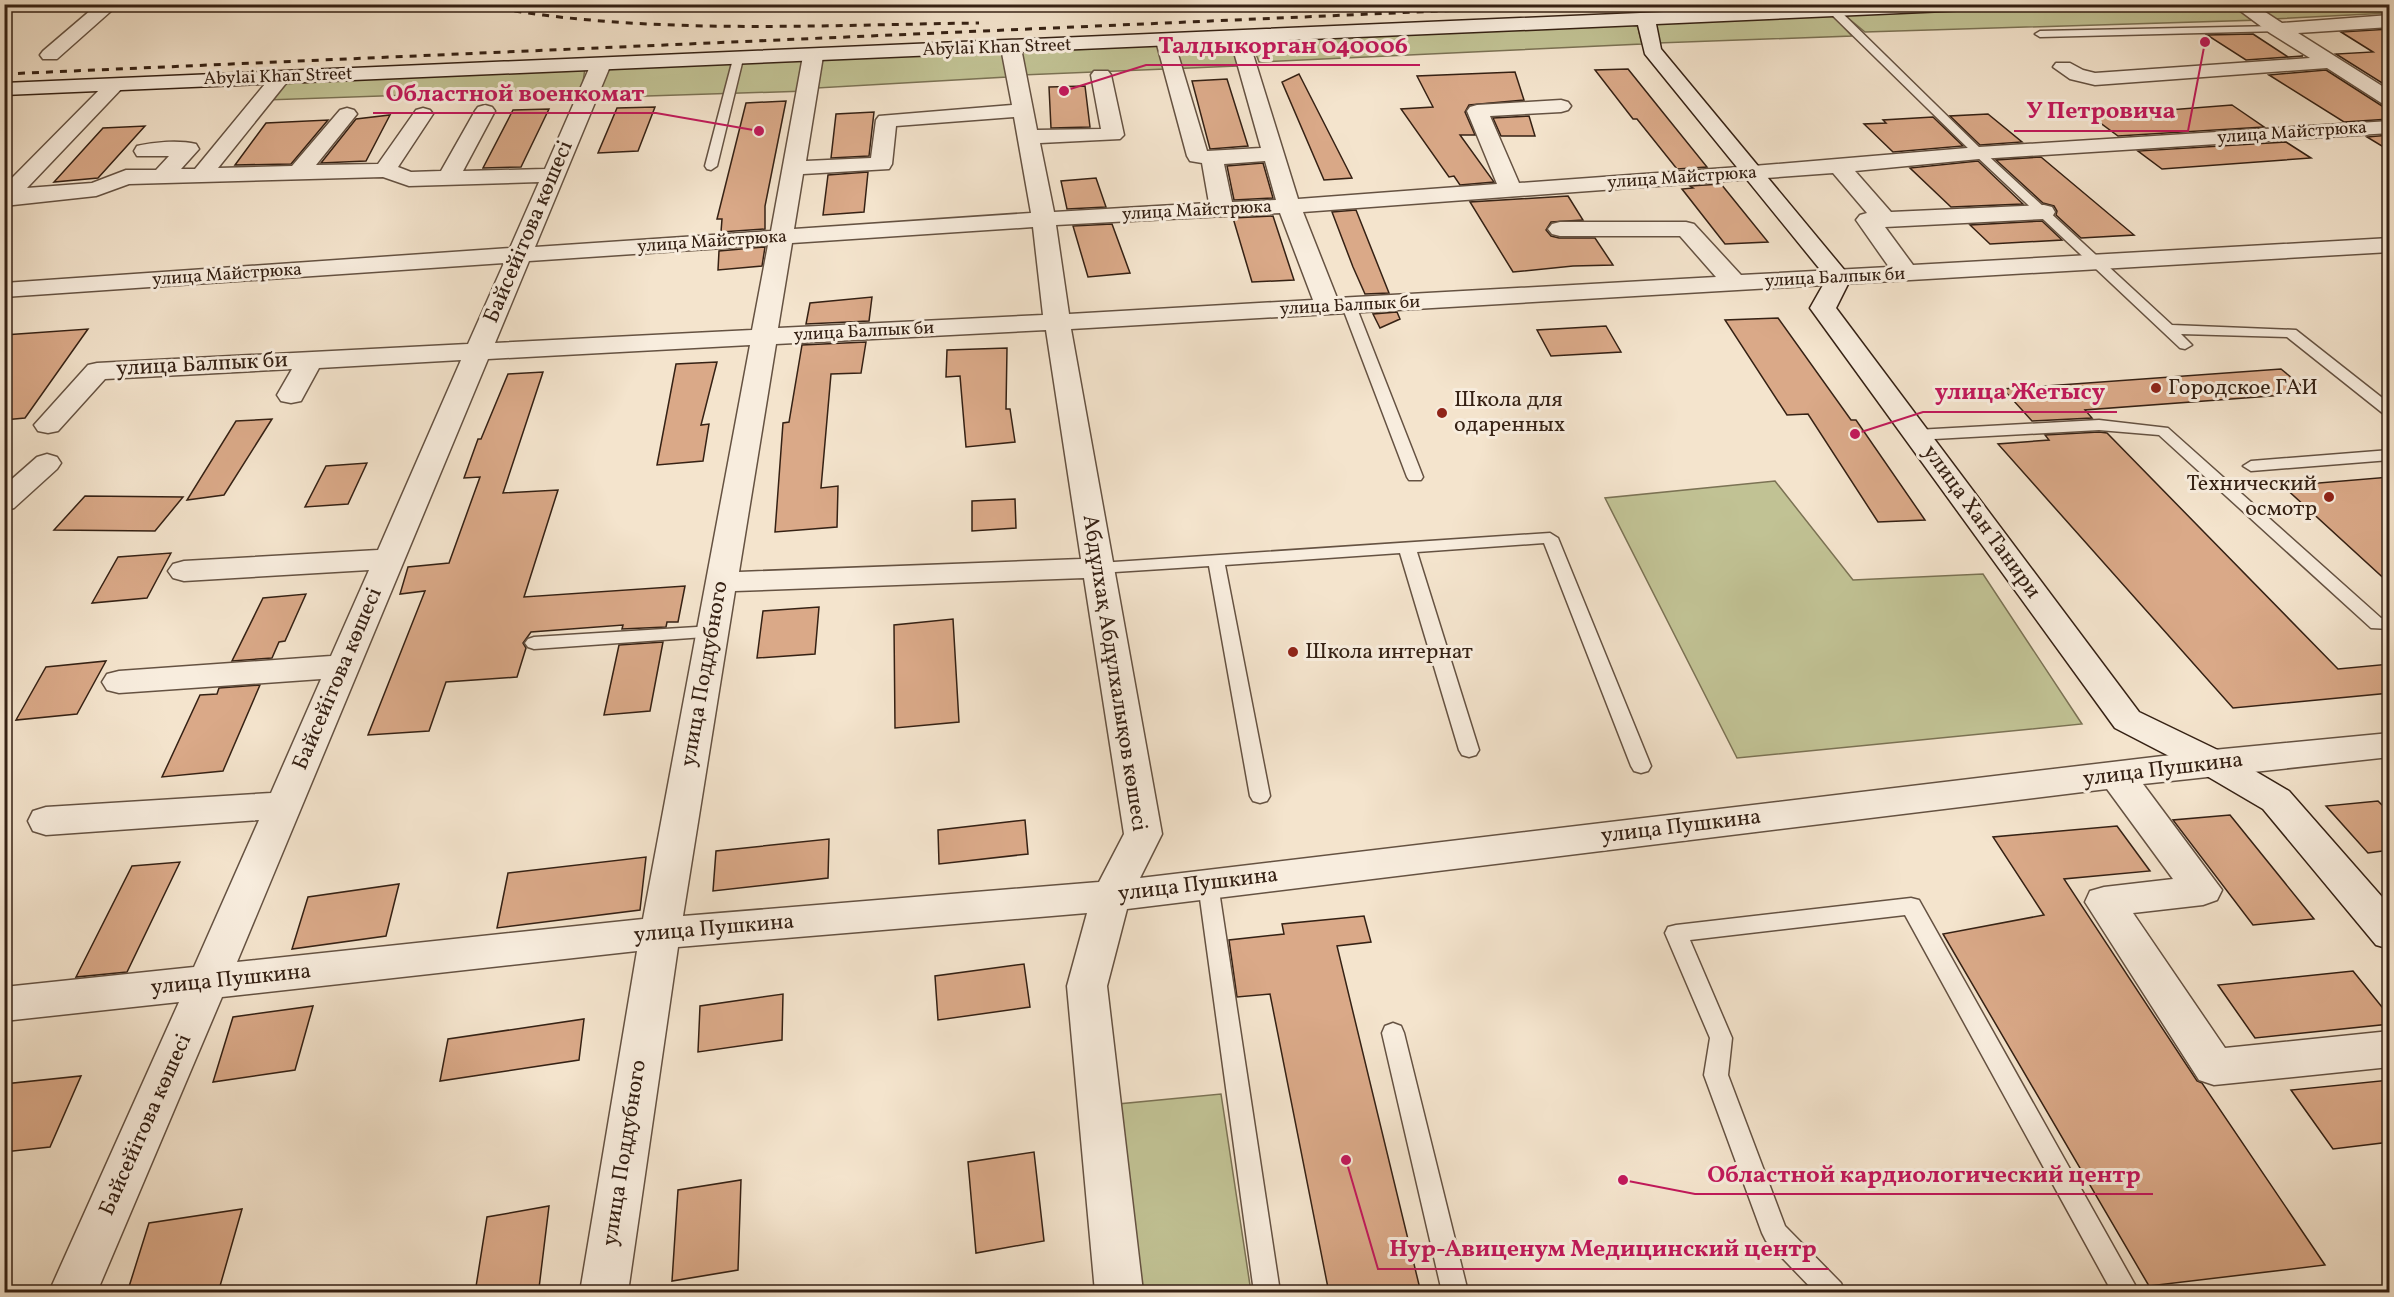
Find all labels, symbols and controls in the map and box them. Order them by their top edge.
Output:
callout: Талдыкорган 040006 [1146,23,1420,65]
text: Талдыкорган 040006 [1158,30,1408,64]
street label: Abylai Khan Street [922,33,1072,63]
street label: Abylai Khan Street [203,62,353,92]
callout: Областной военкомат [373,71,656,113]
text: Областной военкомат [386,78,644,112]
callout: У Петровича [2014,89,2188,131]
text: У Петровича [2026,95,2176,129]
street label: улица Майстрюка [2216,115,2368,151]
street label: Байсейітова көшесі [476,136,582,328]
street label: улица Майстрюка [1606,160,1758,196]
street label: улица Майстрюка [1121,195,1273,227]
street label: улица Майстрюка [636,224,788,260]
street label: улица Майстрюка [151,257,303,293]
street label: улица Балпык би [1764,262,1906,294]
street label: улица Балпык би [1279,290,1421,322]
street label: улица Балпык би [793,316,935,348]
street label: улица Балпык би [115,345,289,385]
callout: улица Жетысу [1923,370,2117,412]
place label: Городское ГАИ [2168,373,2318,404]
text: улица Жетысу [1935,376,2106,410]
marker: Городское ГАИ [2149,381,2163,395]
place label: Школа для одаренных [1454,385,1565,441]
marker: Школа для одаренных [1435,406,1449,420]
street label: улица Хан Танири [1914,439,2048,605]
place label: Технический осмотр [2186,469,2317,525]
marker: Технический осмотр [2322,490,2336,504]
street label: Абдұлхақ Абдұлхалықов көшесі [1074,512,1154,834]
street label: улица Поддубного [673,579,737,769]
street label: Байсейітова көшесі [285,583,391,775]
place label: Школа интернат [1305,637,1473,668]
marker: Школа интернат [1286,645,1300,659]
street label: улица Пушкина [2081,745,2245,795]
street label: улица Пушкина [1599,802,1763,852]
street label: улица Пушкина [1116,860,1280,910]
street label: улица Пушкина [632,907,796,951]
street label: улица Пушкина [149,956,313,1004]
street label: Байсейітова көшесі [92,1029,200,1221]
street label: улица Поддубного [595,1058,655,1248]
callout: Областной кардиологический центр [1695,1152,2153,1194]
text: Областной кардиологический центр [1707,1159,2141,1193]
callout: Нур-Авиценум Медицинский центр [1378,1227,1829,1269]
text: Нур-Авиценум Медицинский центр [1389,1233,1817,1267]

